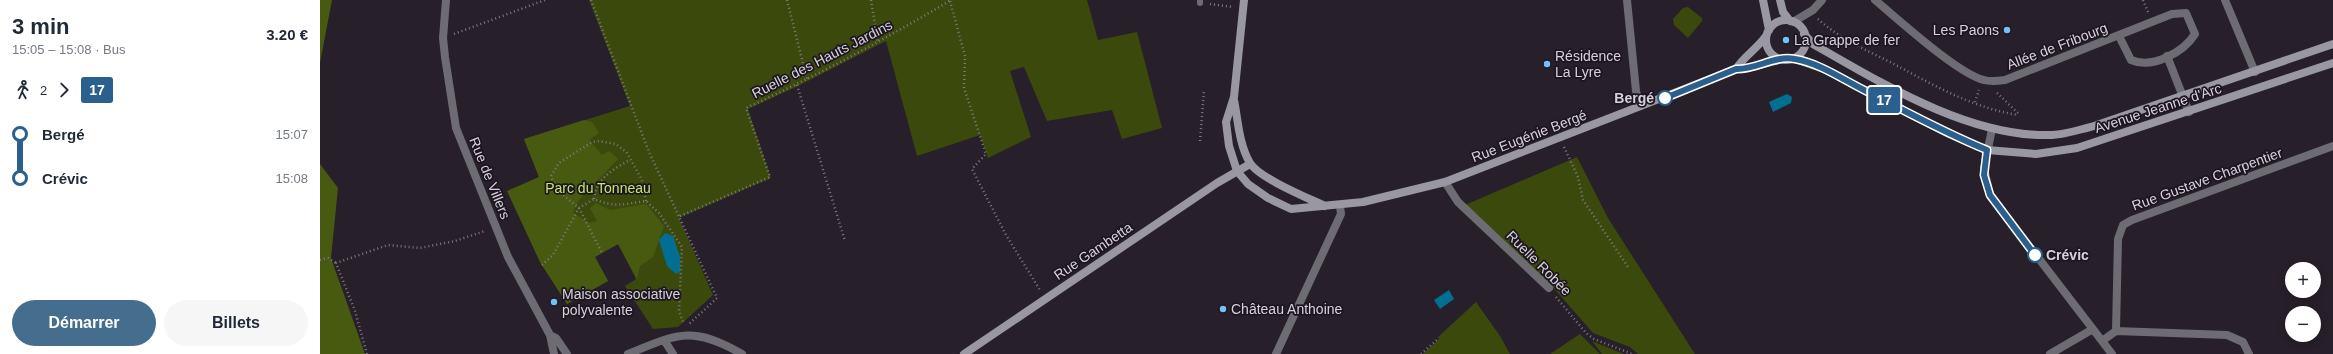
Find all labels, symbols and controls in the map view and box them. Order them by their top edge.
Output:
text: 3 min [12,14,69,39]
street label: Ruelle des Hauts Jardins [749,17,895,101]
street label: Allée de Fribourg [2004,19,2110,73]
place label: Les Paons [1933,22,1999,38]
marker: Les Paons [2002,25,2012,35]
text: 3.20 € [266,26,308,43]
place label: La Grappe de fer [1794,32,1900,48]
marker: La Grappe de fer [1781,35,1791,45]
text: 15:05 – 15:08 · Bus [12,42,125,57]
place label: Résidence La Lyre [1555,48,1621,80]
marker: Résidence La Lyre [1542,59,1552,69]
icon: walk [12,79,34,101]
icon: forward [53,79,75,101]
street label: Avenue Jeanne d'Arc [2093,80,2223,136]
text: 17 [89,82,105,98]
text: 2 [40,83,47,98]
line badge: 17 [1866,87,1902,113]
place label: Bergé [1614,90,1654,106]
marker: Bergé [1657,90,1673,106]
text: 17 [1876,92,1892,108]
street label: Rue Eugénie Bergé [1469,107,1589,165]
text: Bergé [42,126,85,143]
text: 15:07 [275,127,308,142]
street label: Rue de Villers [466,135,514,221]
street label: Rue Gustave Charpentier [2130,144,2285,214]
text: Crévic [42,170,88,187]
text: 15:08 [275,171,308,186]
park label: Parc du Tonneau [545,180,651,196]
street label: Rue Gambetta [1051,219,1135,283]
street label: Ruelle Robée [1503,227,1575,299]
marker: Crévic [2027,247,2043,263]
place label: Crévic [2046,247,2089,263]
map controls [2285,262,2321,342]
button: + [2285,262,2321,298]
place label: Maison associative polyvalente [562,286,680,318]
marker: Maison associative polyvalente [549,297,559,307]
button: Démarrer [12,300,156,346]
button: Billets [164,300,308,346]
place label: Château Anthoine [1231,301,1343,317]
marker: Château Anthoine [1218,304,1228,314]
button: − [2285,306,2321,342]

